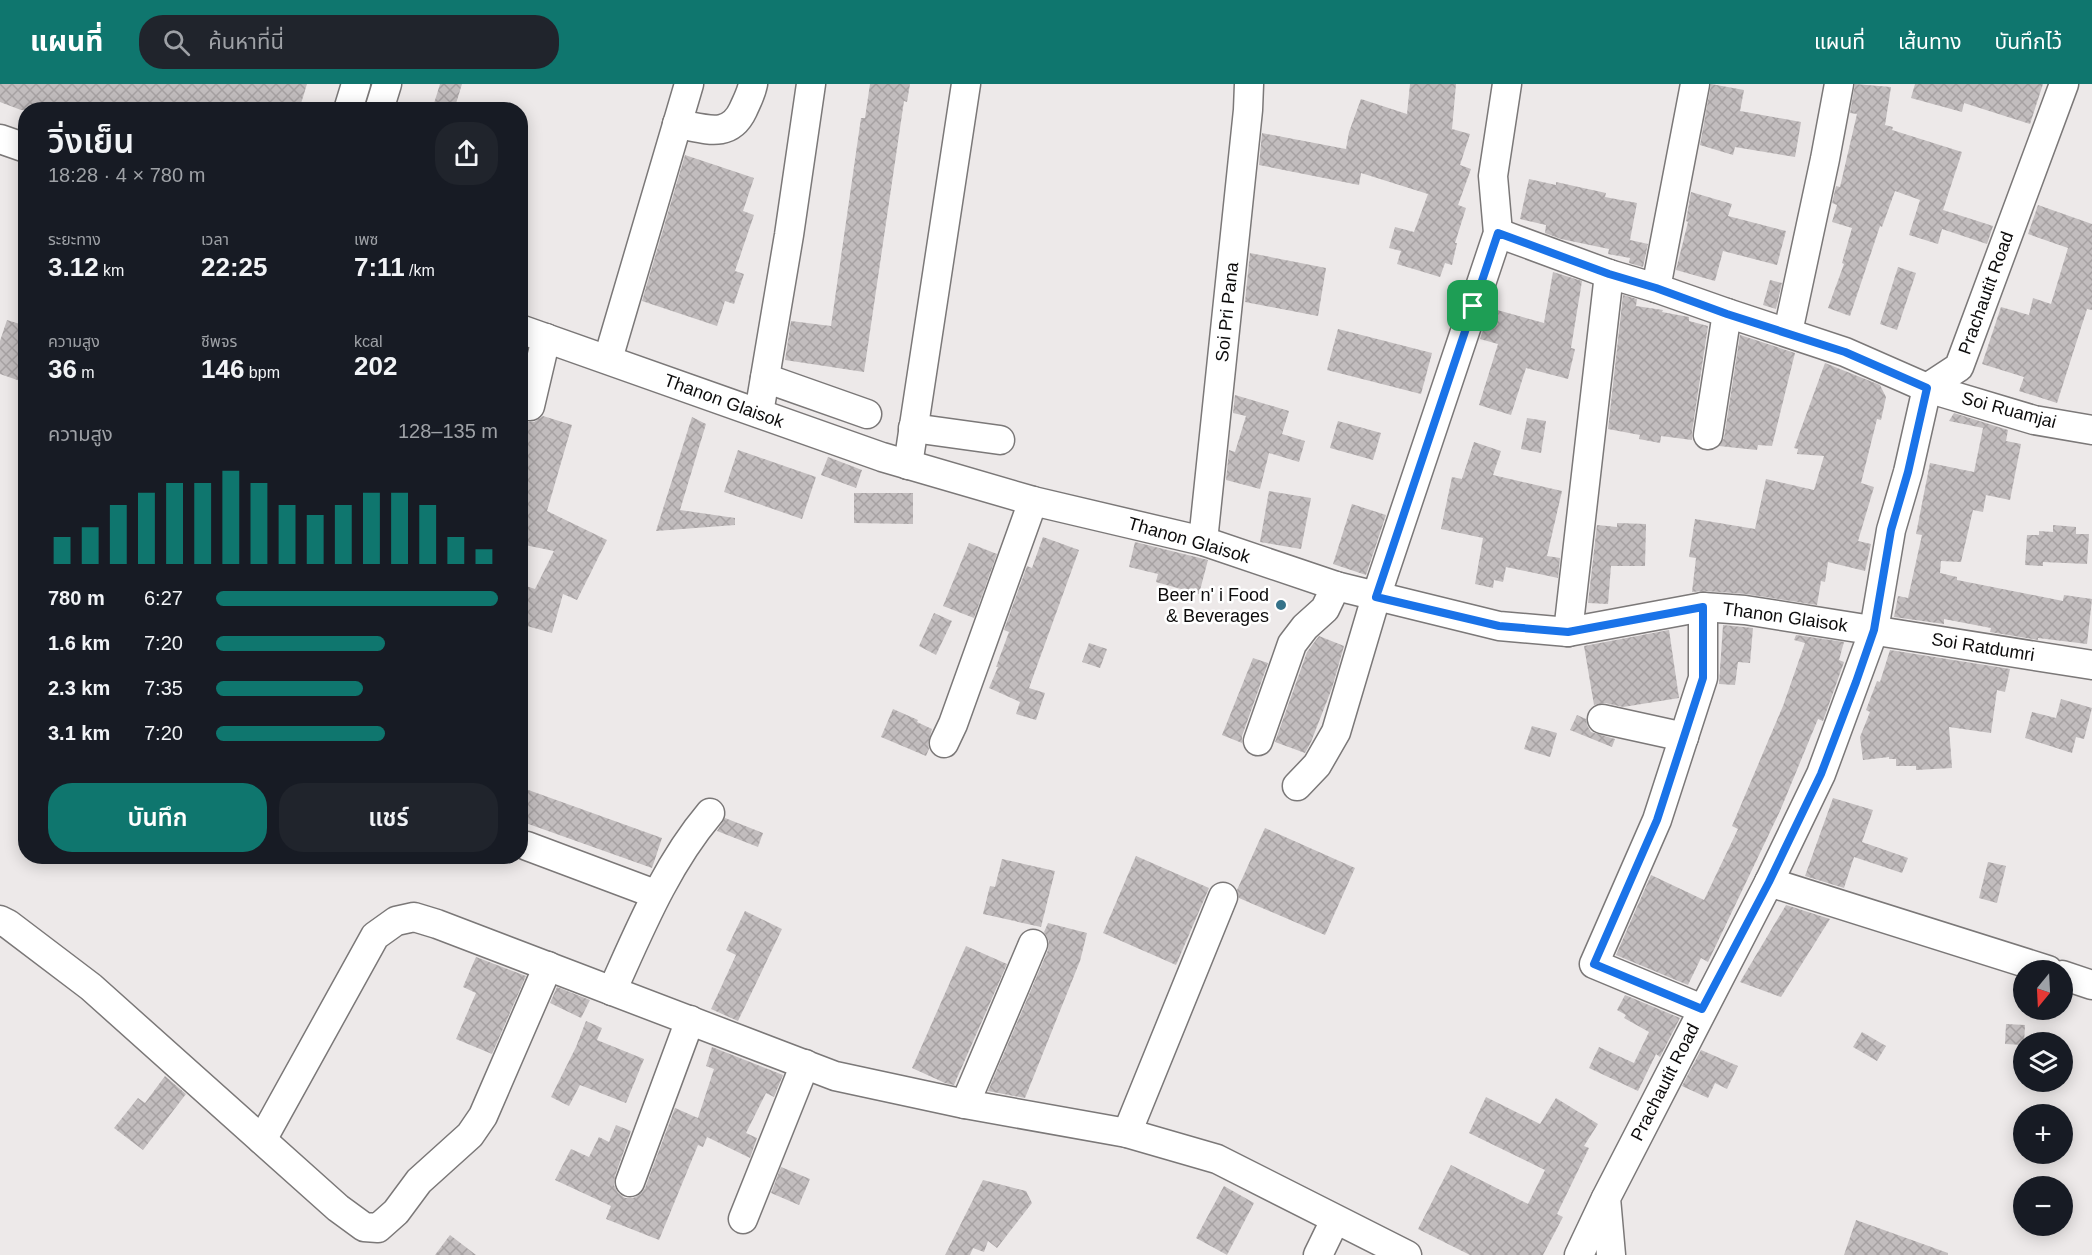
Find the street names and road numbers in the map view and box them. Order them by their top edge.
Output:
street label: Prachautit Road [1955,229,2017,357]
street label: Soi Pri Pana [1212,260,1242,363]
street label: Thanon Glaisok [661,370,788,432]
street label: Soi Ruamjai [1960,388,2058,432]
street label: Thanon Glaisok [1126,513,1253,567]
street label: Thanon Glaisok [1721,598,1850,636]
street label: Soi Ratdumri [1930,629,2036,665]
street label: Prachautit Road [1627,1020,1703,1144]

